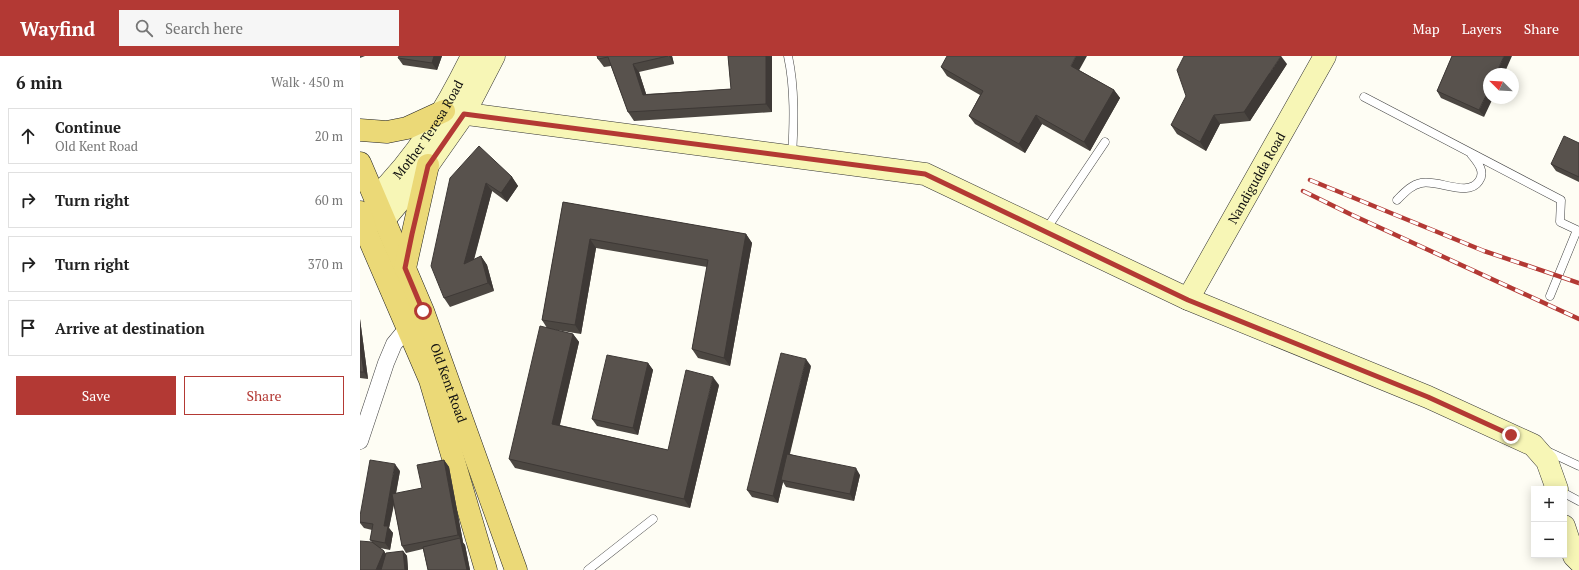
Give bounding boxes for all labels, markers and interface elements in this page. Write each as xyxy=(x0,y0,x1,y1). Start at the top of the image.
search box xyxy=(119,10,399,46)
text: Wayfind xyxy=(20,16,95,41)
icon: search xyxy=(133,17,155,39)
text: Search here xyxy=(165,18,243,38)
text: Map xyxy=(1413,19,1440,38)
text: Layers xyxy=(1462,19,1502,38)
text: Share xyxy=(1524,19,1559,38)
north arrow xyxy=(1483,68,1519,104)
text: 6 min xyxy=(16,71,63,94)
text: Walk · 450 m xyxy=(271,73,344,91)
street label: Mother Teresa Road xyxy=(388,77,467,183)
text: Continue xyxy=(55,117,121,137)
icon: ahead xyxy=(17,125,39,147)
text: 20 m xyxy=(315,127,343,145)
street label: Nandigudda Road xyxy=(1223,129,1289,227)
text: Old Kent Road xyxy=(55,137,138,155)
icon: right xyxy=(17,189,39,211)
text: Turn right xyxy=(55,190,130,210)
text: 60 m xyxy=(315,191,343,209)
icon: right xyxy=(17,253,39,275)
text: Turn right xyxy=(55,254,130,274)
text: 370 m xyxy=(308,255,343,273)
route start xyxy=(414,302,432,320)
icon: arrive xyxy=(17,317,39,339)
text: Arrive at destination xyxy=(55,318,205,338)
street label: Old Kent Road xyxy=(426,341,471,425)
button: Save xyxy=(16,376,176,415)
button: Share xyxy=(184,376,344,415)
route end xyxy=(1502,426,1520,444)
map controls xyxy=(1531,486,1567,558)
button: + xyxy=(1531,486,1567,522)
button: − xyxy=(1531,522,1567,558)

